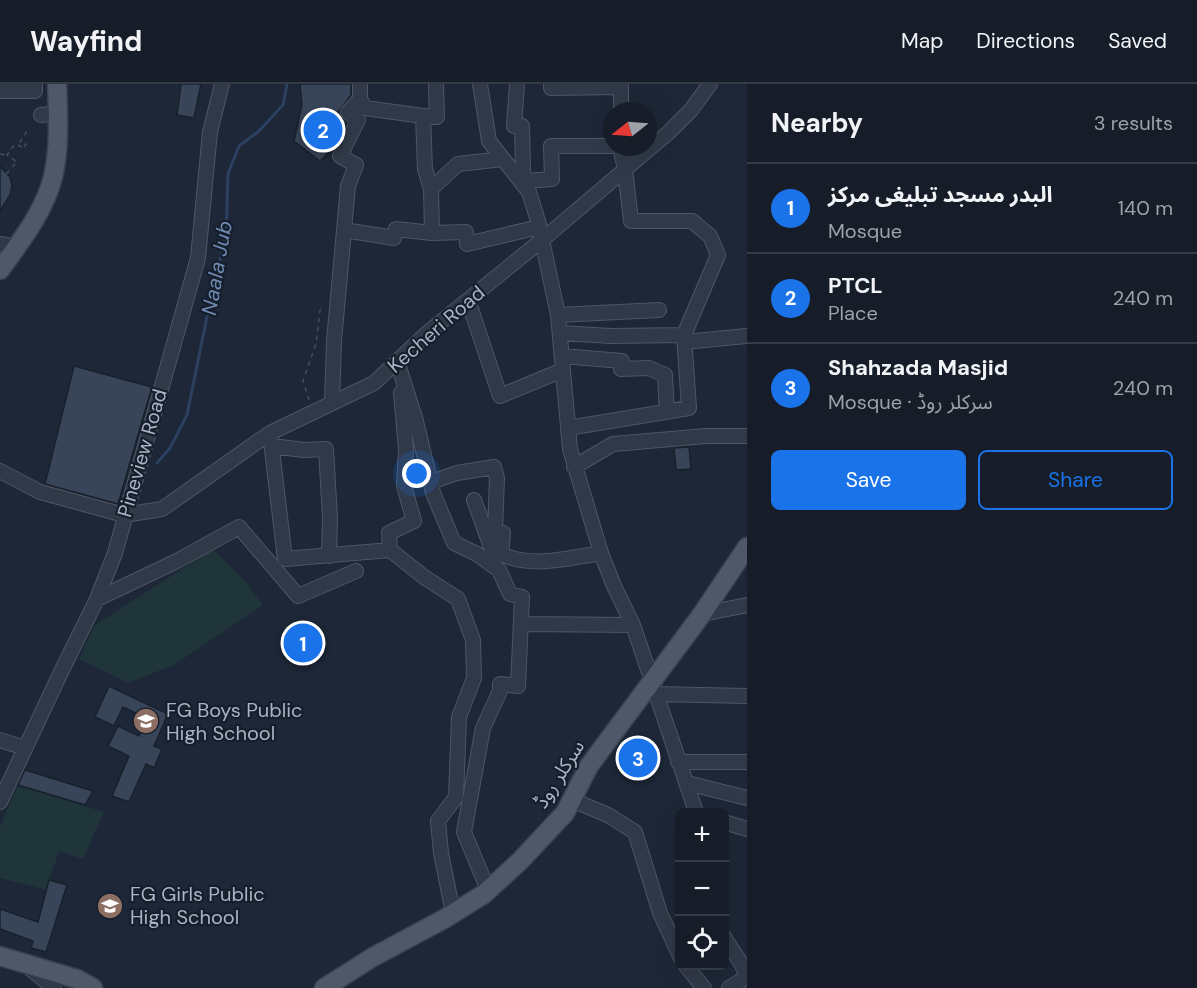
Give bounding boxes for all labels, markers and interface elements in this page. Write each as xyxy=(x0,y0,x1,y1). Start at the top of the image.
text: Wayfind xyxy=(30,23,142,60)
text: Map xyxy=(901,27,943,55)
text: Directions xyxy=(976,27,1075,55)
text: Saved xyxy=(1108,27,1167,55)
north arrow xyxy=(603,102,657,156)
text: Nearby xyxy=(771,106,863,140)
pin: 2 xyxy=(304,108,342,152)
text: 3 results xyxy=(1094,110,1173,136)
text: البدر مسجد تبلیغی مرکز xyxy=(828,180,1053,209)
text: 1 xyxy=(787,195,794,221)
text: 140 m xyxy=(1118,195,1173,221)
text: Mosque xyxy=(828,218,902,244)
water label: Naala Jub xyxy=(195,219,239,317)
text: PTCL xyxy=(828,271,883,300)
street label: Kecheri Road xyxy=(382,280,490,378)
text: 2 xyxy=(785,285,796,311)
text: 240 m xyxy=(1113,285,1173,311)
text: Place xyxy=(828,300,878,326)
text: Shahzada Masjid xyxy=(828,353,1008,382)
text: 3 xyxy=(784,375,797,401)
text: 240 m xyxy=(1113,375,1173,401)
street label: Pineview Road xyxy=(111,386,173,520)
text: Mosque · سرکلر روڈ xyxy=(828,389,993,415)
button: Save xyxy=(771,450,966,510)
button: Share xyxy=(978,450,1173,510)
your location xyxy=(402,459,431,488)
pin: 1 xyxy=(284,620,322,666)
place label: FG Boys Public High School xyxy=(166,697,302,746)
school or university icon: FG Boys Public High School xyxy=(131,706,161,736)
street label: سرکلر روڈ xyxy=(528,735,590,813)
pin: 3 xyxy=(618,736,658,780)
map controls xyxy=(675,808,729,970)
button: + xyxy=(675,808,729,862)
button: − xyxy=(675,862,729,916)
place label: FG Girls Public High School xyxy=(130,881,265,930)
school or university icon: FG Girls Public High School xyxy=(95,891,125,921)
button: locate xyxy=(675,916,729,970)

